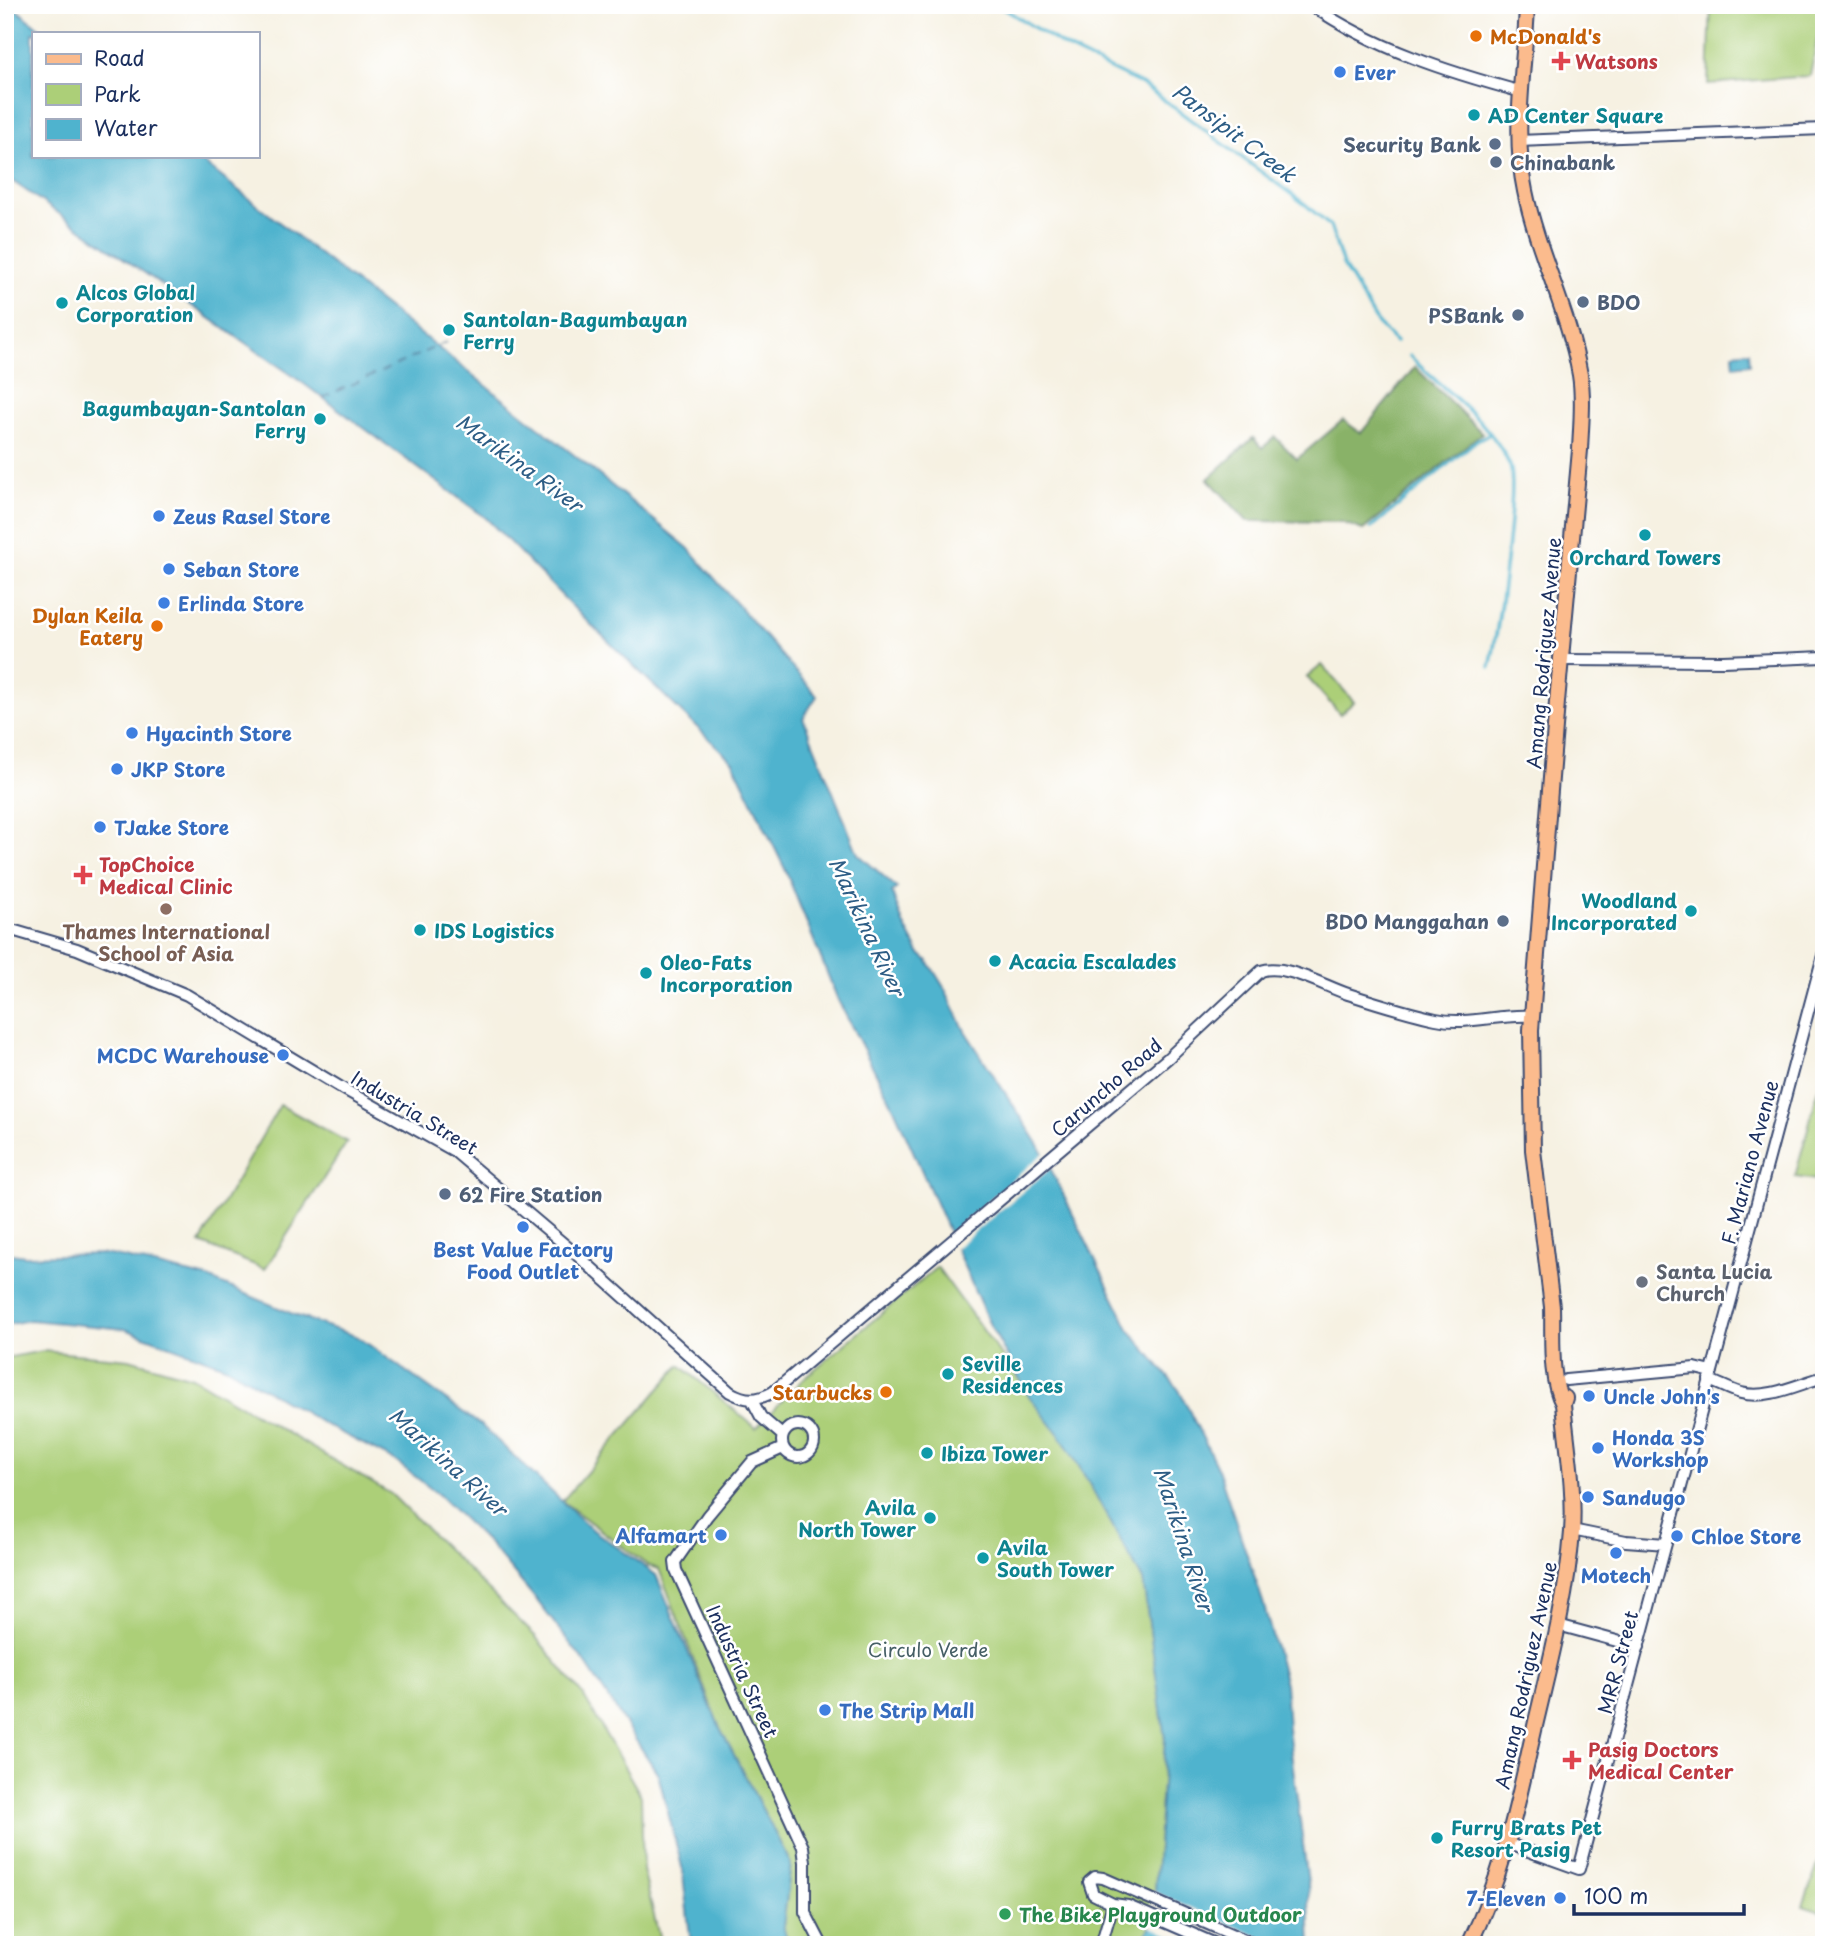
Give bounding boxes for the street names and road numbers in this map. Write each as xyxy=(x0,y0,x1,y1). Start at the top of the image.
street label: Amang Rodriguez Avenue xyxy=(1519,536,1567,770)
street label: Caruncho Road xyxy=(1044,1031,1168,1143)
street label: Industria Street xyxy=(346,1063,484,1161)
street label: F. Mariano Avenue xyxy=(1714,1077,1784,1247)
street label: Amang Rodriguez Avenue xyxy=(1487,1558,1563,1792)
street label: Industria Street xyxy=(700,1600,786,1742)
street label: MRR Street xyxy=(1590,1607,1644,1717)

